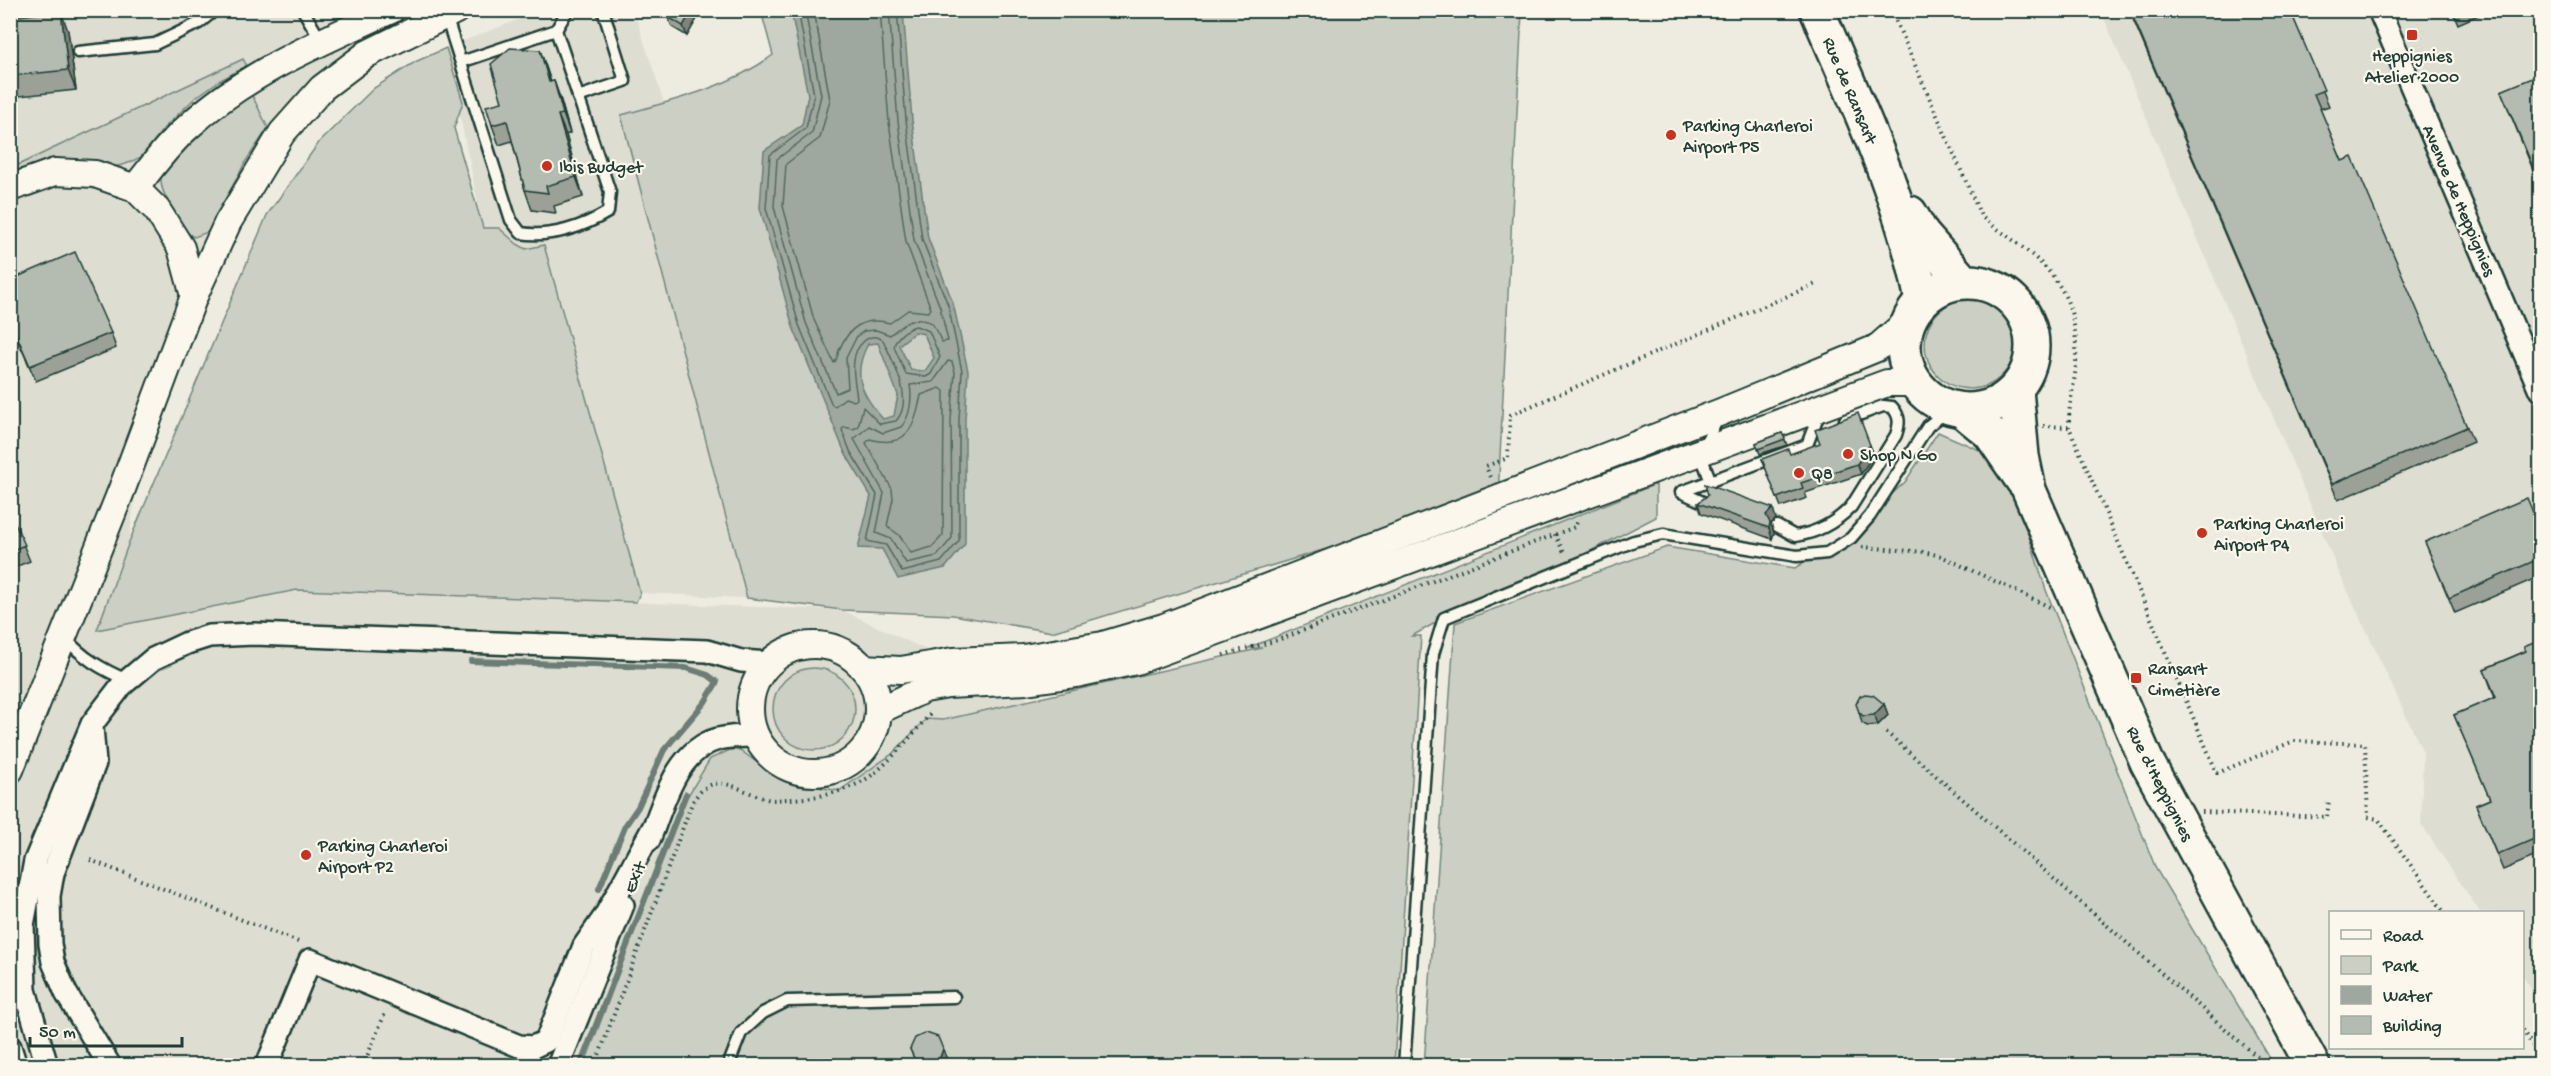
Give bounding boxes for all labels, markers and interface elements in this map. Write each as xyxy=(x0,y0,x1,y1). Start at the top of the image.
marker: Heppignies Atelier 2000 xyxy=(2405,28,2419,42)
street label: Rue de Ransart xyxy=(1817,34,1881,149)
place label: Heppignies Atelier 2000 xyxy=(2365,47,2459,89)
place label: Parking Charleroi Airport P5 xyxy=(1682,117,1813,159)
street label: Avenue de Heppignies xyxy=(2416,122,2500,281)
marker: Parking Charleroi Airport P5 xyxy=(1664,128,1678,142)
place label: Ibis Budget xyxy=(559,158,644,179)
marker: Ibis Budget xyxy=(540,159,554,173)
place label: Shop N Go xyxy=(1860,446,1937,467)
marker: Shop N Go xyxy=(1841,447,1855,461)
place label: Q8 xyxy=(1811,465,1833,486)
marker: Q8 xyxy=(1792,466,1806,480)
place label: Parking Charleroi Airport P4 xyxy=(2213,515,2344,557)
marker: Parking Charleroi Airport P4 xyxy=(2195,526,2209,540)
place label: Ransart Cimetière xyxy=(2148,660,2221,702)
marker: Ransart Cimetière xyxy=(2129,671,2143,685)
street label: Rue d'Heppignies xyxy=(2121,723,2197,846)
place label: Parking Charleroi Airport P2 xyxy=(317,837,448,879)
marker: Parking Charleroi Airport P2 xyxy=(299,848,313,862)
street label: Exit xyxy=(621,858,653,897)
legend xyxy=(2329,911,2524,1049)
text: Road xyxy=(2383,927,2424,948)
text: Park xyxy=(2382,957,2419,978)
text: Water xyxy=(2383,987,2433,1008)
scale bar xyxy=(30,1010,182,1048)
text: Building xyxy=(2382,1017,2442,1038)
text: 50 m xyxy=(39,1023,76,1044)

